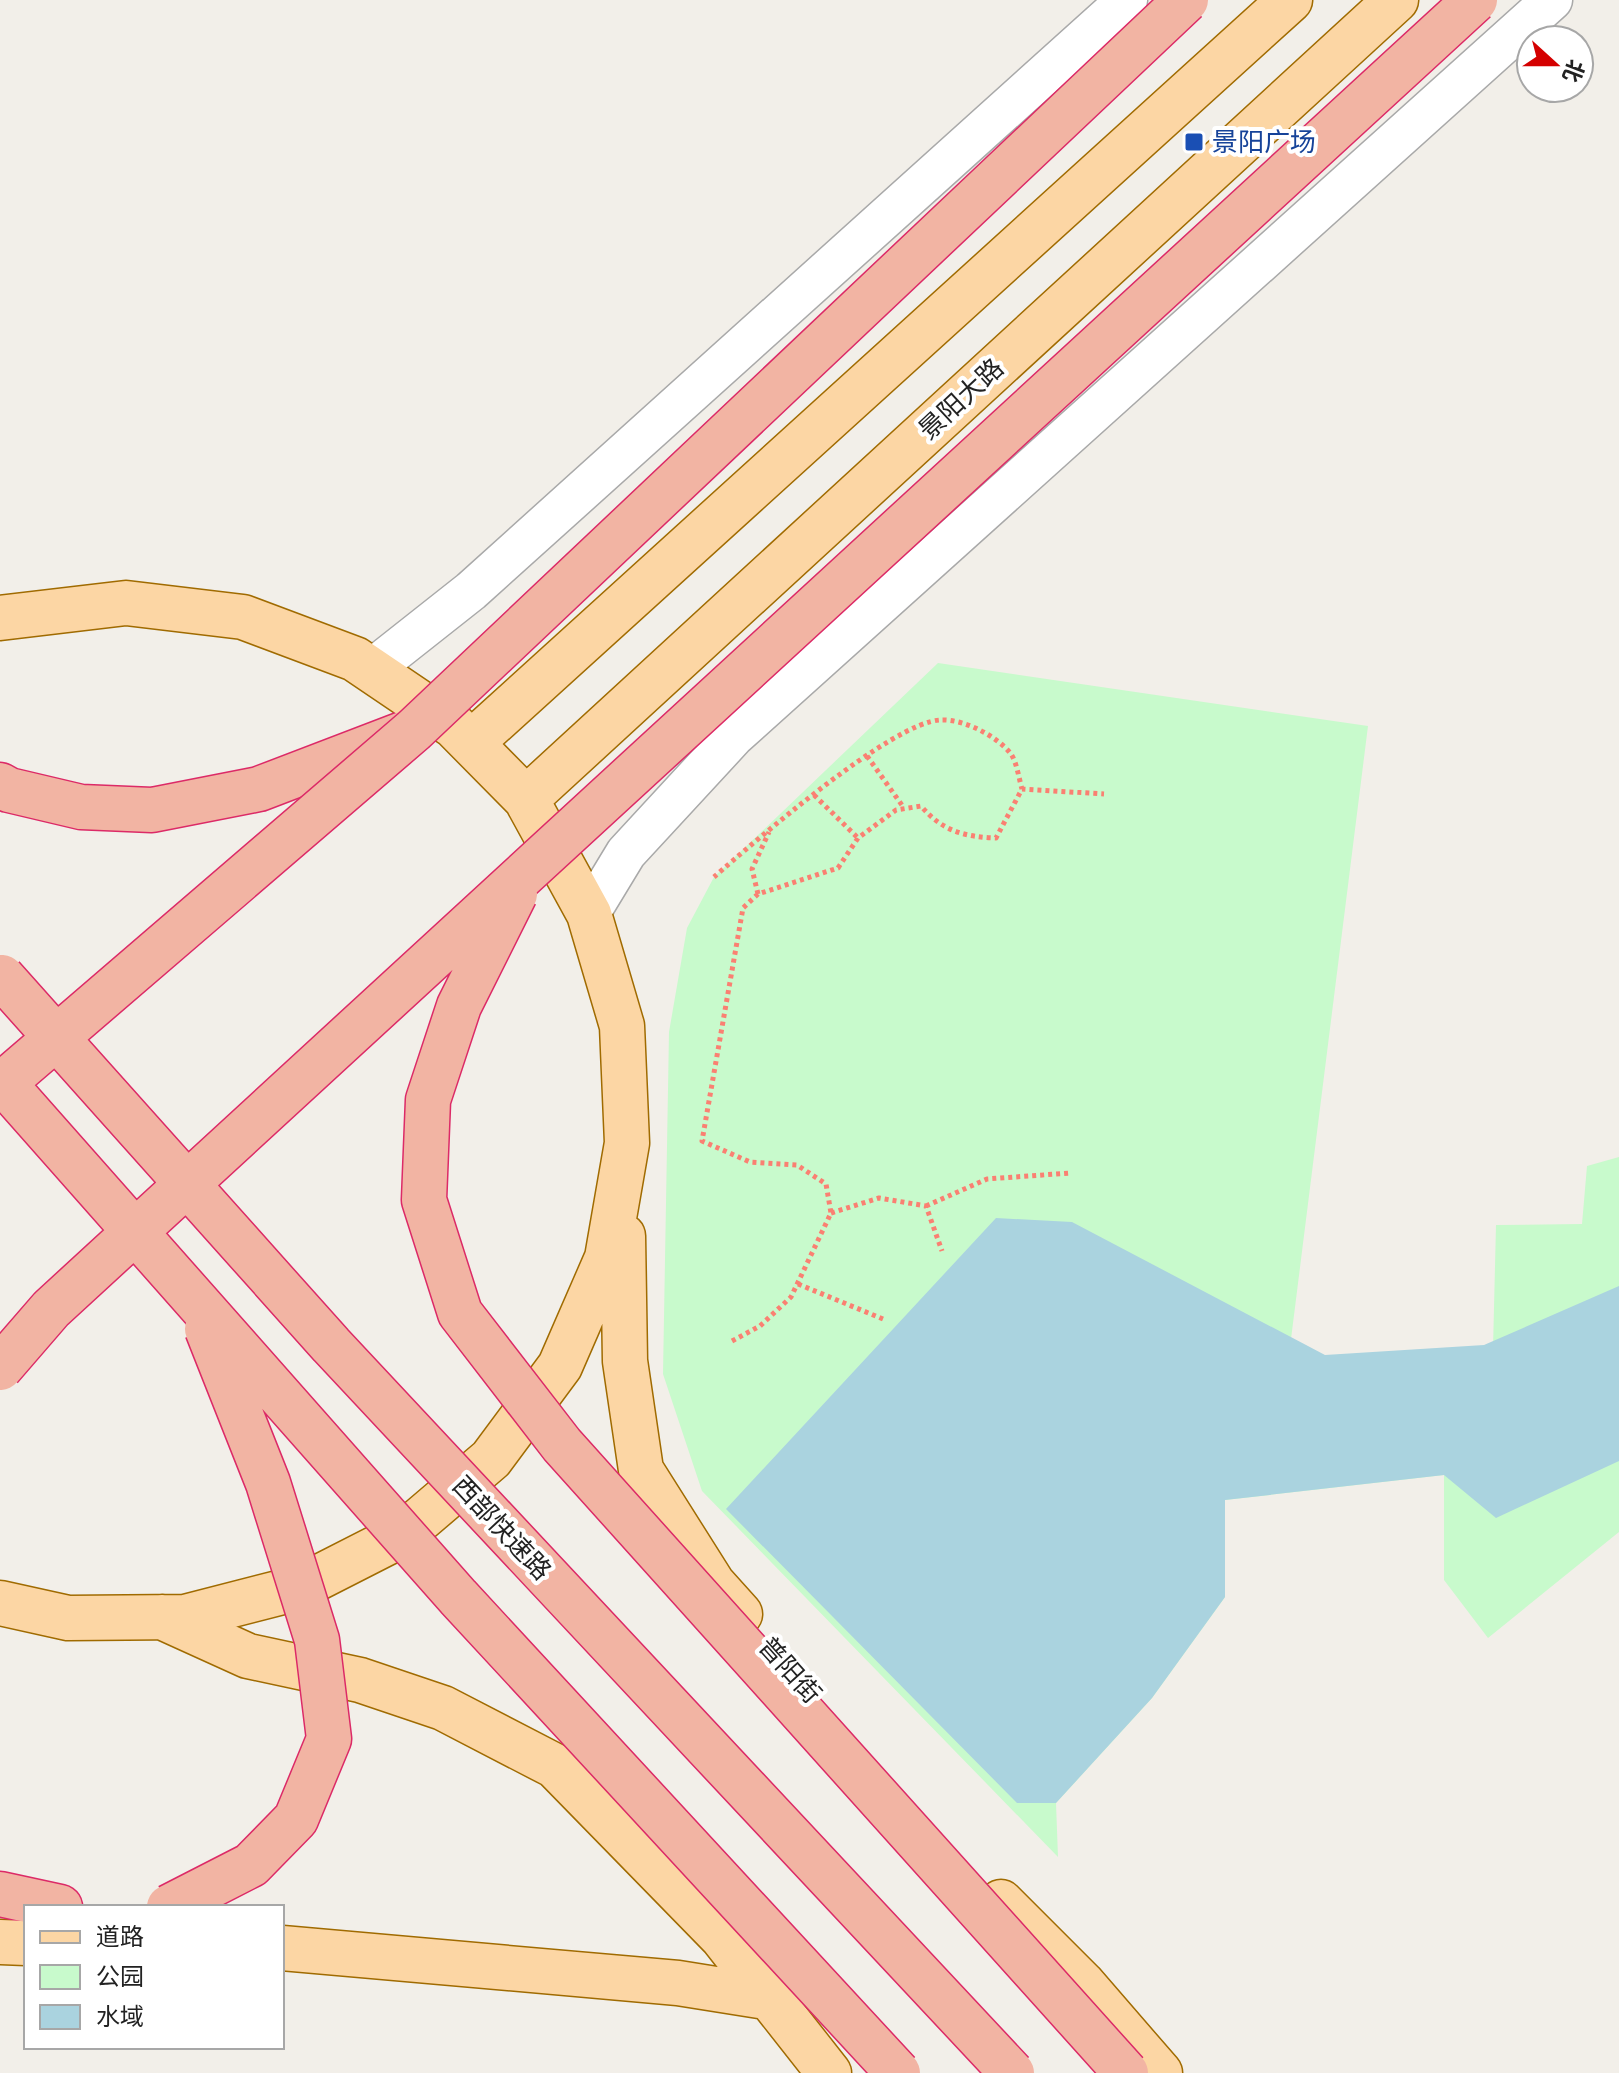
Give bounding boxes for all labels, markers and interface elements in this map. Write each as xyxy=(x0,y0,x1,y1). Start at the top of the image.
north arrow xyxy=(1515,24,1595,104)
text: 北 xyxy=(1559,57,1591,86)
place label: 景阳广场 xyxy=(1212,125,1316,156)
marker: 景阳广场 xyxy=(1183,131,1205,153)
street label: 景阳大路 xyxy=(911,351,1009,445)
street label: 西部快速路 xyxy=(447,1469,559,1585)
street label: 普阳街 xyxy=(753,1630,829,1708)
legend xyxy=(24,1905,284,2049)
text: 道路 xyxy=(96,1921,144,1950)
text: 公园 xyxy=(96,1961,144,1990)
text: 水域 xyxy=(96,2001,144,2030)

